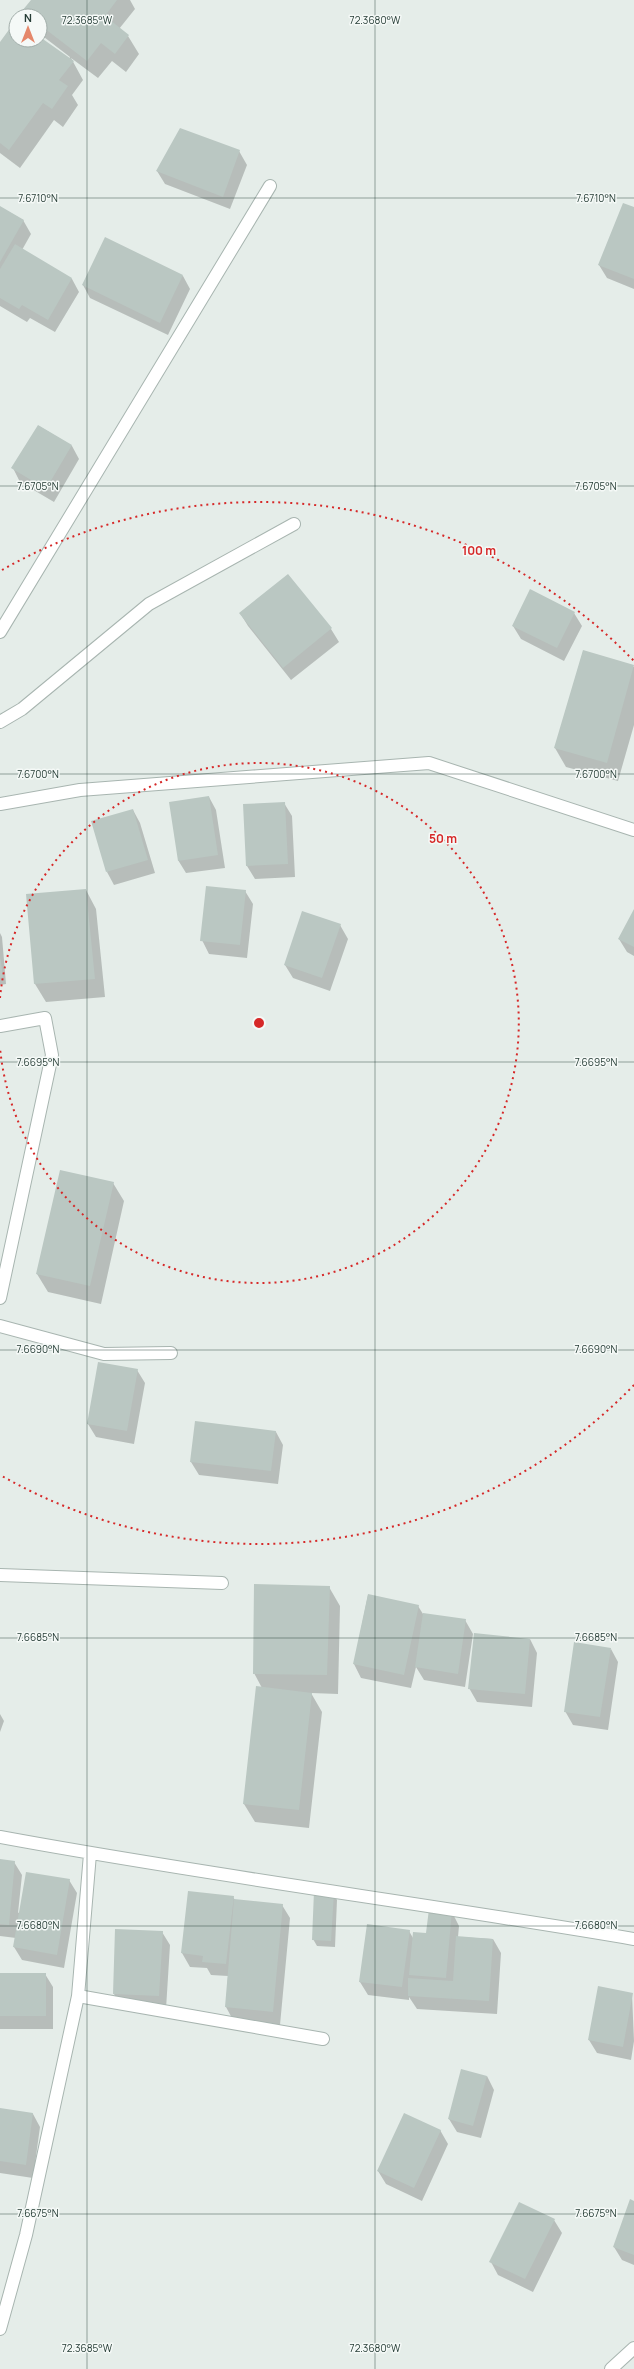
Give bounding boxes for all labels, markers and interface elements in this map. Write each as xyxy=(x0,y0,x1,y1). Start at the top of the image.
north arrow xyxy=(8,8,48,48)
text: N xyxy=(24,10,32,25)
text: 72.3685°W xyxy=(62,13,113,27)
text: 72.3680°W xyxy=(350,13,401,27)
text: 7.6710°N xyxy=(18,191,58,205)
text: 7.6710°N xyxy=(576,191,616,205)
text: 7.6705°N xyxy=(17,479,59,493)
text: 7.6705°N xyxy=(575,479,617,493)
text: 100 m xyxy=(462,542,496,559)
text: 7.6700°N xyxy=(17,767,59,781)
text: 7.6700°N xyxy=(575,767,617,781)
text: 50 m xyxy=(429,830,457,847)
centre of rings xyxy=(252,1016,266,1030)
text: 7.6695°N xyxy=(17,1055,59,1069)
text: 7.6695°N xyxy=(575,1055,617,1069)
text: 7.6690°N xyxy=(17,1342,60,1356)
text: 7.6690°N xyxy=(575,1342,618,1356)
text: 7.6685°N xyxy=(17,1630,59,1644)
text: 7.6685°N xyxy=(575,1630,617,1644)
text: 7.6680°N xyxy=(17,1918,59,1932)
text: 7.6680°N xyxy=(575,1918,617,1932)
text: 7.6675°N xyxy=(17,2206,59,2220)
text: 7.6675°N xyxy=(575,2206,617,2220)
text: 72.3685°W xyxy=(62,2341,113,2355)
text: 72.3680°W xyxy=(350,2341,401,2355)

